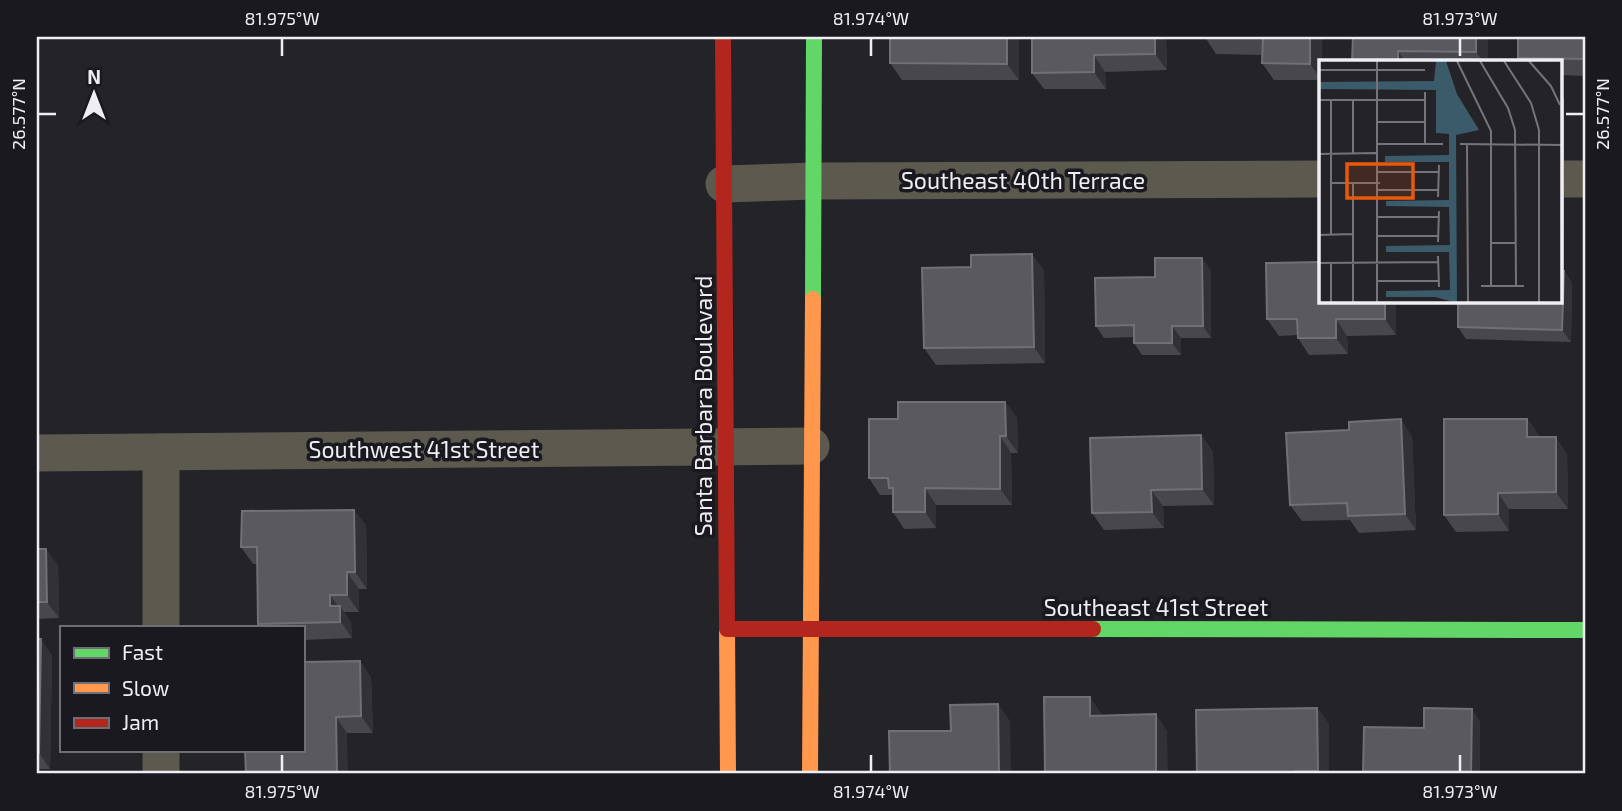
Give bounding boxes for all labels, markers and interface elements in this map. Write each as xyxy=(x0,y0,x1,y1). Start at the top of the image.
text: 81.975°W xyxy=(245,7,319,29)
text: 81.974°W xyxy=(833,7,909,29)
text: 81.973°W xyxy=(1422,7,1498,29)
north arrow xyxy=(60,60,130,130)
inset map xyxy=(1319,60,1562,303)
text: N xyxy=(87,65,101,88)
text: 26.577°N xyxy=(7,78,29,150)
text: 26.577°N xyxy=(1591,78,1613,150)
street label: Southeast 40th Terrace xyxy=(901,166,1145,194)
street label: Santa Barbara Boulevard xyxy=(689,276,717,536)
street label: Southwest 41st Street xyxy=(309,435,540,463)
street label: Southeast 41st Street xyxy=(1044,593,1269,621)
legend xyxy=(60,626,304,752)
text: Fast xyxy=(122,639,163,664)
text: Slow xyxy=(122,675,169,700)
text: Jam xyxy=(122,709,159,734)
text: 81.975°W xyxy=(245,780,319,802)
text: 81.974°W xyxy=(833,780,909,802)
text: 81.973°W xyxy=(1422,780,1498,802)

